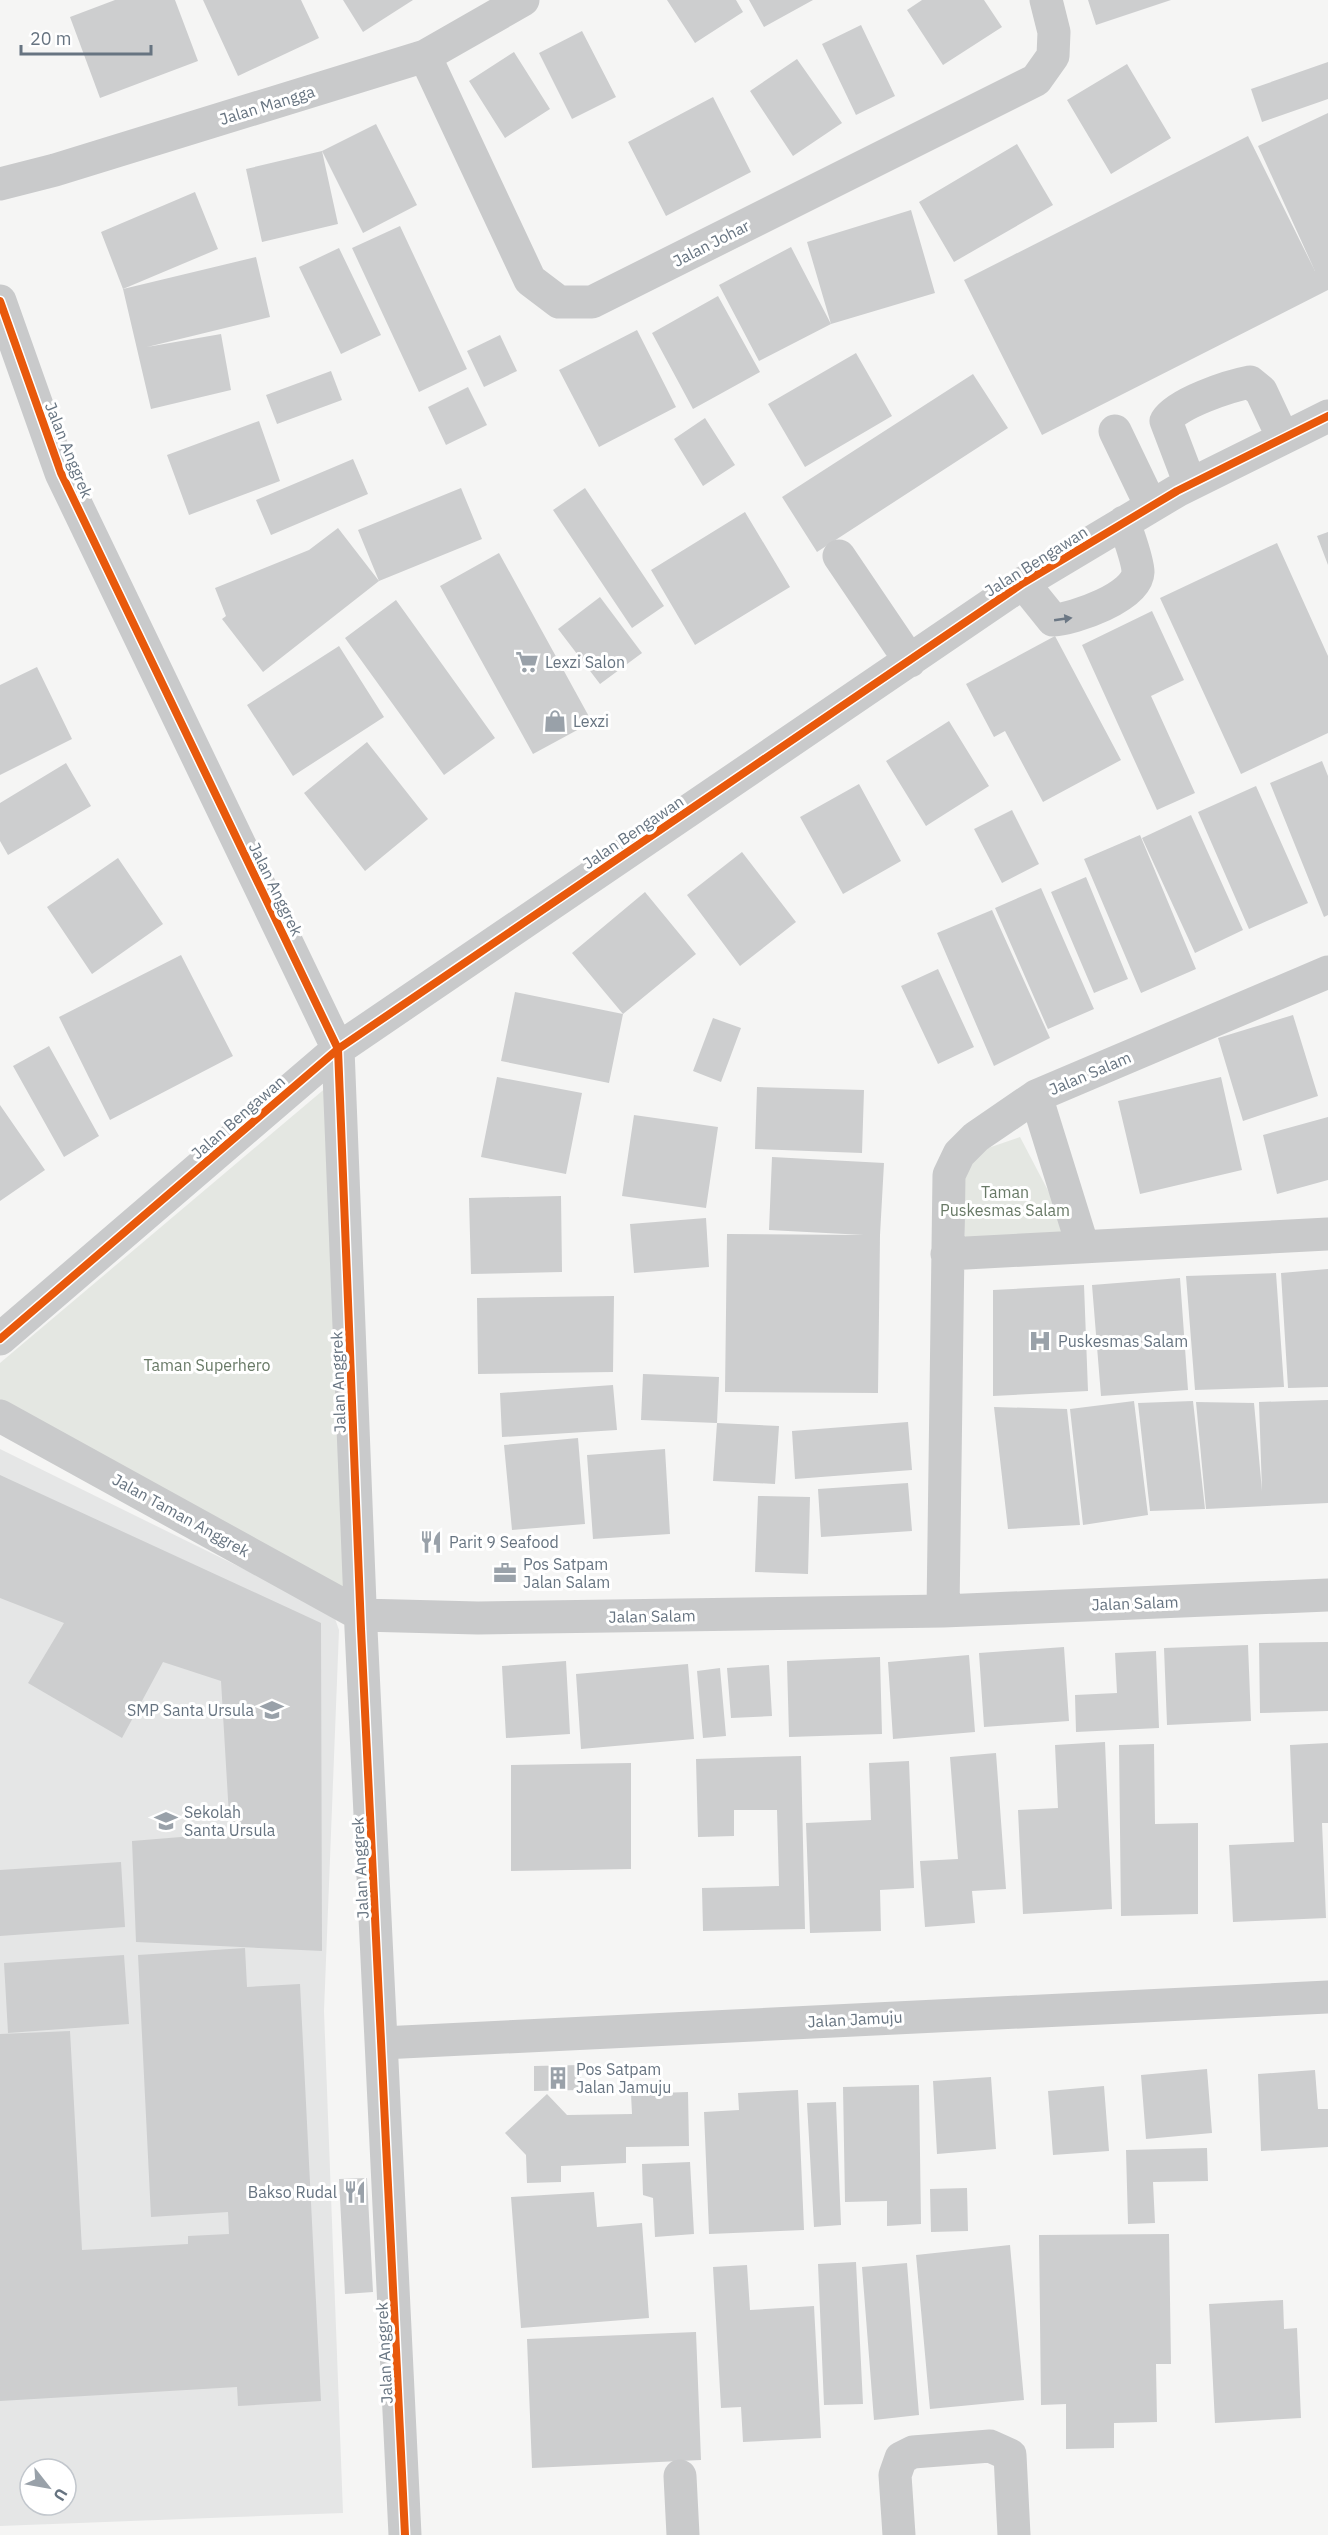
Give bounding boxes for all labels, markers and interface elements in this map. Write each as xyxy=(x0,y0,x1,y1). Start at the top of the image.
scale bar xyxy=(21,18,152,56)
text: 20 m xyxy=(30,27,72,50)
street label: Jalan Mangga xyxy=(217,81,317,129)
street label: Jalan Johar xyxy=(669,215,753,271)
street label: Jalan Anggrek xyxy=(41,399,98,501)
street label: Jalan Bengawan xyxy=(981,521,1091,601)
one-way arrow xyxy=(1054,614,1073,623)
supermarket icon: Lexzi Salon xyxy=(514,649,540,675)
place label: Lexzi Salon xyxy=(545,652,625,672)
shop icon: Lexzi xyxy=(542,708,568,734)
place label: Lexzi xyxy=(573,711,609,731)
street label: Jalan Bengawan xyxy=(579,791,687,873)
street label: Jalan Anggrek xyxy=(245,839,308,940)
street label: Jalan Salam xyxy=(1046,1047,1134,1099)
street label: Jalan Bengawan xyxy=(187,1071,289,1163)
park label: Taman Puskesmas Salam xyxy=(940,1182,1070,1220)
hospital icon: Puskesmas Salam xyxy=(1027,1328,1053,1354)
street label: Jalan Anggrek xyxy=(326,1330,350,1433)
place label: Puskesmas Salam xyxy=(1058,1331,1188,1351)
park label: Taman Superhero xyxy=(144,1355,270,1375)
street label: Jalan Taman Anggrek xyxy=(109,1469,254,1561)
restaurant icon: Parit 9 Seafood xyxy=(418,1529,444,1555)
place label: Parit 9 Seafood xyxy=(449,1532,559,1552)
place label: Pos Satpam Jalan Salam xyxy=(523,1554,610,1592)
office icon: Pos Satpam Jalan Salam xyxy=(492,1560,518,1586)
street label: Jalan Salam xyxy=(1091,1591,1179,1615)
street label: Jalan Salam xyxy=(608,1605,696,1627)
school or university icon: SMP Santa Ursula xyxy=(259,1697,285,1723)
place label: SMP Santa Ursula xyxy=(127,1700,254,1720)
place label: Sekolah Santa Ursula xyxy=(184,1802,276,1840)
school or university icon: Sekolah Santa Ursula xyxy=(153,1808,179,1834)
street label: Jalan Anggrek xyxy=(347,1816,373,1919)
street label: Jalan Jamuju xyxy=(807,2007,903,2031)
place label: Pos Satpam Jalan Jamuju xyxy=(576,2059,671,2097)
building icon: Pos Satpam Jalan Jamuju xyxy=(545,2065,571,2091)
restaurant icon: Bakso Rudal xyxy=(342,2179,368,2205)
place label: Bakso Rudal xyxy=(248,2182,337,2202)
street label: Jalan Anggrek xyxy=(371,2301,397,2404)
north arrow xyxy=(18,2457,78,2517)
text: U xyxy=(49,2485,72,2505)

